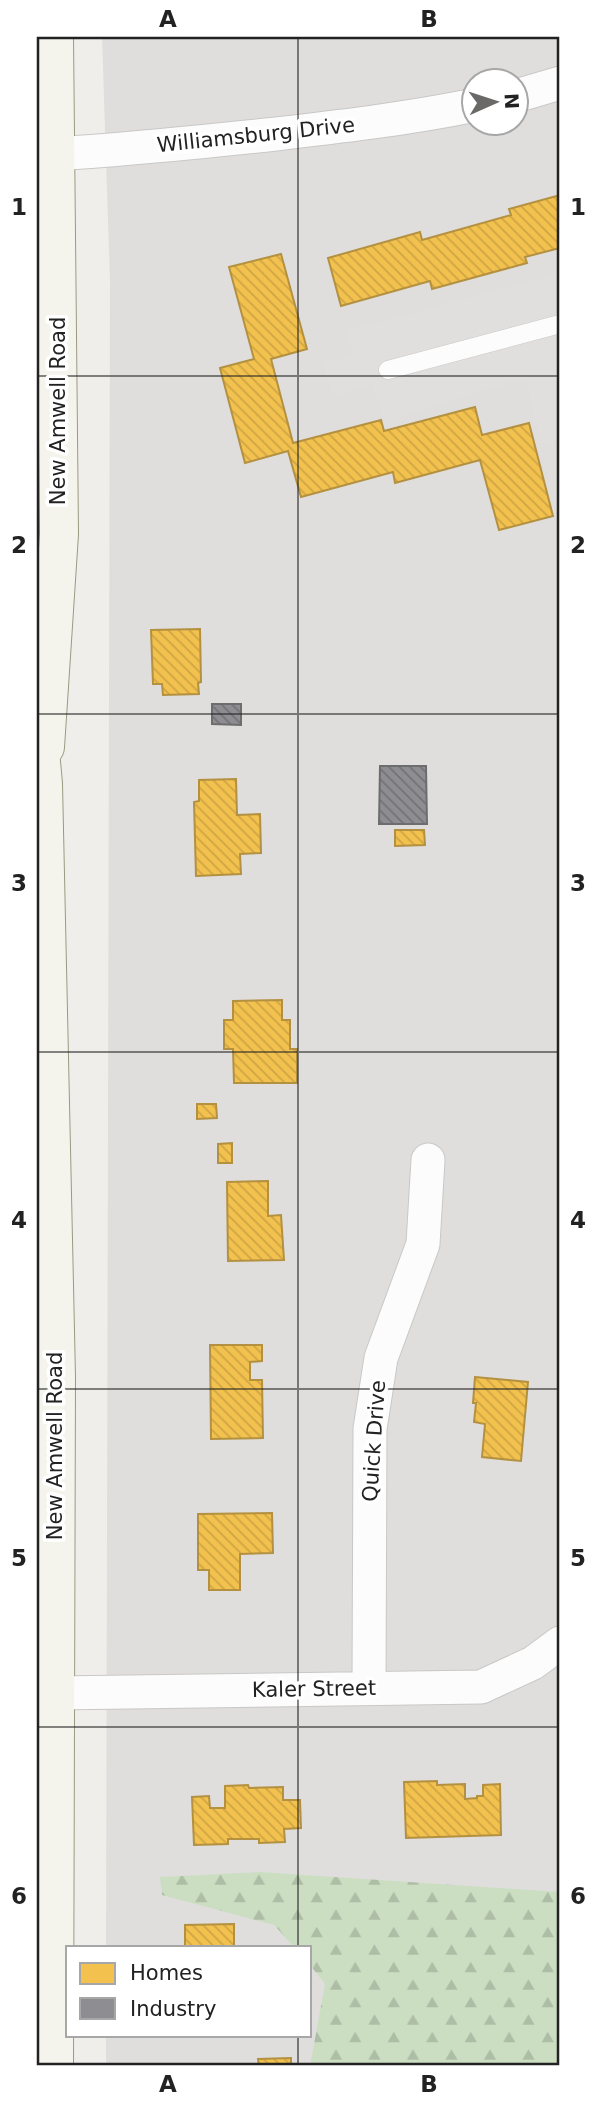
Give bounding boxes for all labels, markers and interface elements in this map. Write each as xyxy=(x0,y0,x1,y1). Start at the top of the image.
text: A xyxy=(159,6,177,32)
text: B xyxy=(420,6,438,32)
north arrow xyxy=(461,66,530,136)
text: N xyxy=(501,93,523,110)
street label: Williamsburg Drive xyxy=(156,113,356,157)
text: 1 xyxy=(11,194,27,220)
text: 1 xyxy=(570,194,586,220)
street label: New Amwell Road xyxy=(46,317,70,505)
text: 2 xyxy=(11,532,27,558)
text: 2 xyxy=(570,532,586,558)
text: 3 xyxy=(11,870,27,896)
text: 3 xyxy=(570,870,586,896)
text: 4 xyxy=(11,1207,27,1233)
text: 4 xyxy=(570,1207,586,1233)
street label: New Amwell Road xyxy=(43,1352,67,1540)
street label: Quick Drive xyxy=(358,1379,390,1503)
text: 5 xyxy=(11,1545,27,1571)
text: 5 xyxy=(570,1545,586,1571)
street label: Kaler Street xyxy=(252,1676,376,1702)
text: 6 xyxy=(11,1883,27,1909)
text: 6 xyxy=(570,1883,586,1909)
legend xyxy=(66,1946,312,2036)
text: Homes xyxy=(130,1961,203,1985)
text: Industry xyxy=(130,1997,216,2021)
text: A xyxy=(159,2071,177,2097)
text: B xyxy=(420,2071,438,2097)

